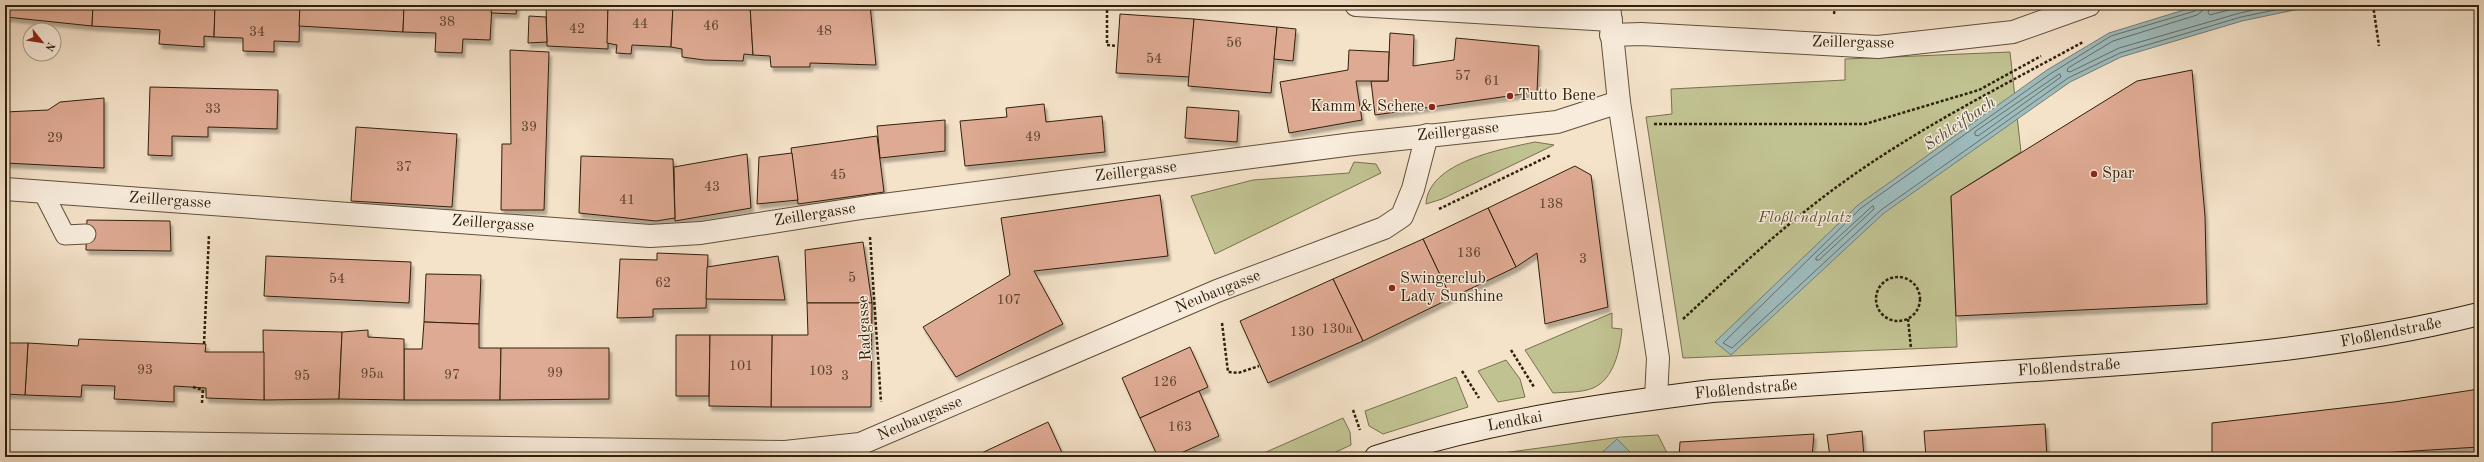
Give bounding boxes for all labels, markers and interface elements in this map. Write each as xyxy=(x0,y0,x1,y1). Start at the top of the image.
house number: 38 xyxy=(439,15,455,29)
house number: 44 xyxy=(632,17,648,31)
house number: 46 xyxy=(703,19,719,33)
north arrow xyxy=(22,22,62,62)
house number: 42 xyxy=(569,22,585,36)
house number: 48 xyxy=(816,24,832,38)
house number: 34 xyxy=(249,25,265,39)
street label: Zeillergasse xyxy=(1812,34,1894,52)
house number: 56 xyxy=(1226,36,1242,50)
text: N xyxy=(42,40,56,53)
house number: 54 xyxy=(1146,52,1162,66)
house number: 57 xyxy=(1455,69,1471,83)
house number: 61 xyxy=(1484,74,1500,88)
place label: Tutto Bene xyxy=(1518,88,1596,104)
marker: Tutto Bene xyxy=(1505,91,1515,101)
water label: Schleifbach xyxy=(1921,94,1999,154)
place label: Kamm & Schere xyxy=(1310,99,1424,115)
house number: 33 xyxy=(205,102,221,116)
marker: Kamm & Schere xyxy=(1427,102,1437,112)
house number: 39 xyxy=(521,120,537,134)
street label: Zeillergasse xyxy=(1416,120,1500,144)
house number: 49 xyxy=(1025,130,1041,144)
house number: 29 xyxy=(47,131,63,145)
street label: Zeillergasse xyxy=(1094,159,1178,185)
house number: 37 xyxy=(396,160,412,174)
place label: Spar xyxy=(2102,166,2135,182)
house number: 45 xyxy=(830,168,846,182)
marker: Spar xyxy=(2089,169,2099,179)
house number: 43 xyxy=(704,180,720,194)
street label: Zeillergasse xyxy=(128,190,212,212)
house number: 41 xyxy=(619,193,635,207)
house number: 138 xyxy=(1539,197,1563,211)
street label: Zeillergasse xyxy=(773,201,857,229)
park label: Floßlendplatz xyxy=(1757,210,1852,226)
street label: Zeillergasse xyxy=(451,213,535,235)
house number: 136 xyxy=(1457,246,1481,260)
house number: 3 xyxy=(1579,252,1587,266)
street label: Neubaugasse xyxy=(1173,268,1263,316)
house number: 5 xyxy=(848,271,856,285)
place label: Swingerclub Lady Sunshine xyxy=(1400,271,1503,305)
house number: 54 xyxy=(329,272,345,286)
house number: 62 xyxy=(655,276,671,290)
marker: Swingerclub Lady Sunshine xyxy=(1387,283,1397,293)
house number: 107 xyxy=(997,293,1021,307)
street label: Radgasse xyxy=(855,295,875,361)
street label: Floßlendstraße xyxy=(2339,315,2443,351)
house number: 130a xyxy=(1321,322,1353,336)
house number: 130 xyxy=(1290,325,1314,339)
street label: Floßlendstraße xyxy=(2017,356,2121,380)
house number: 101 xyxy=(729,359,753,373)
house number: 93 xyxy=(137,363,153,377)
house number: 103 xyxy=(809,364,833,378)
house number: 99 xyxy=(547,366,563,380)
house number: 95a xyxy=(360,367,384,381)
house number: 97 xyxy=(444,368,460,382)
house number: 95 xyxy=(294,369,310,383)
house number: 3 xyxy=(841,369,849,383)
house number: 126 xyxy=(1153,375,1177,389)
street label: Floßlendstraße xyxy=(1694,378,1798,402)
street label: Neubaugasse xyxy=(875,394,965,444)
street label: Lendkai xyxy=(1486,409,1544,435)
house number: 163 xyxy=(1168,420,1192,434)

